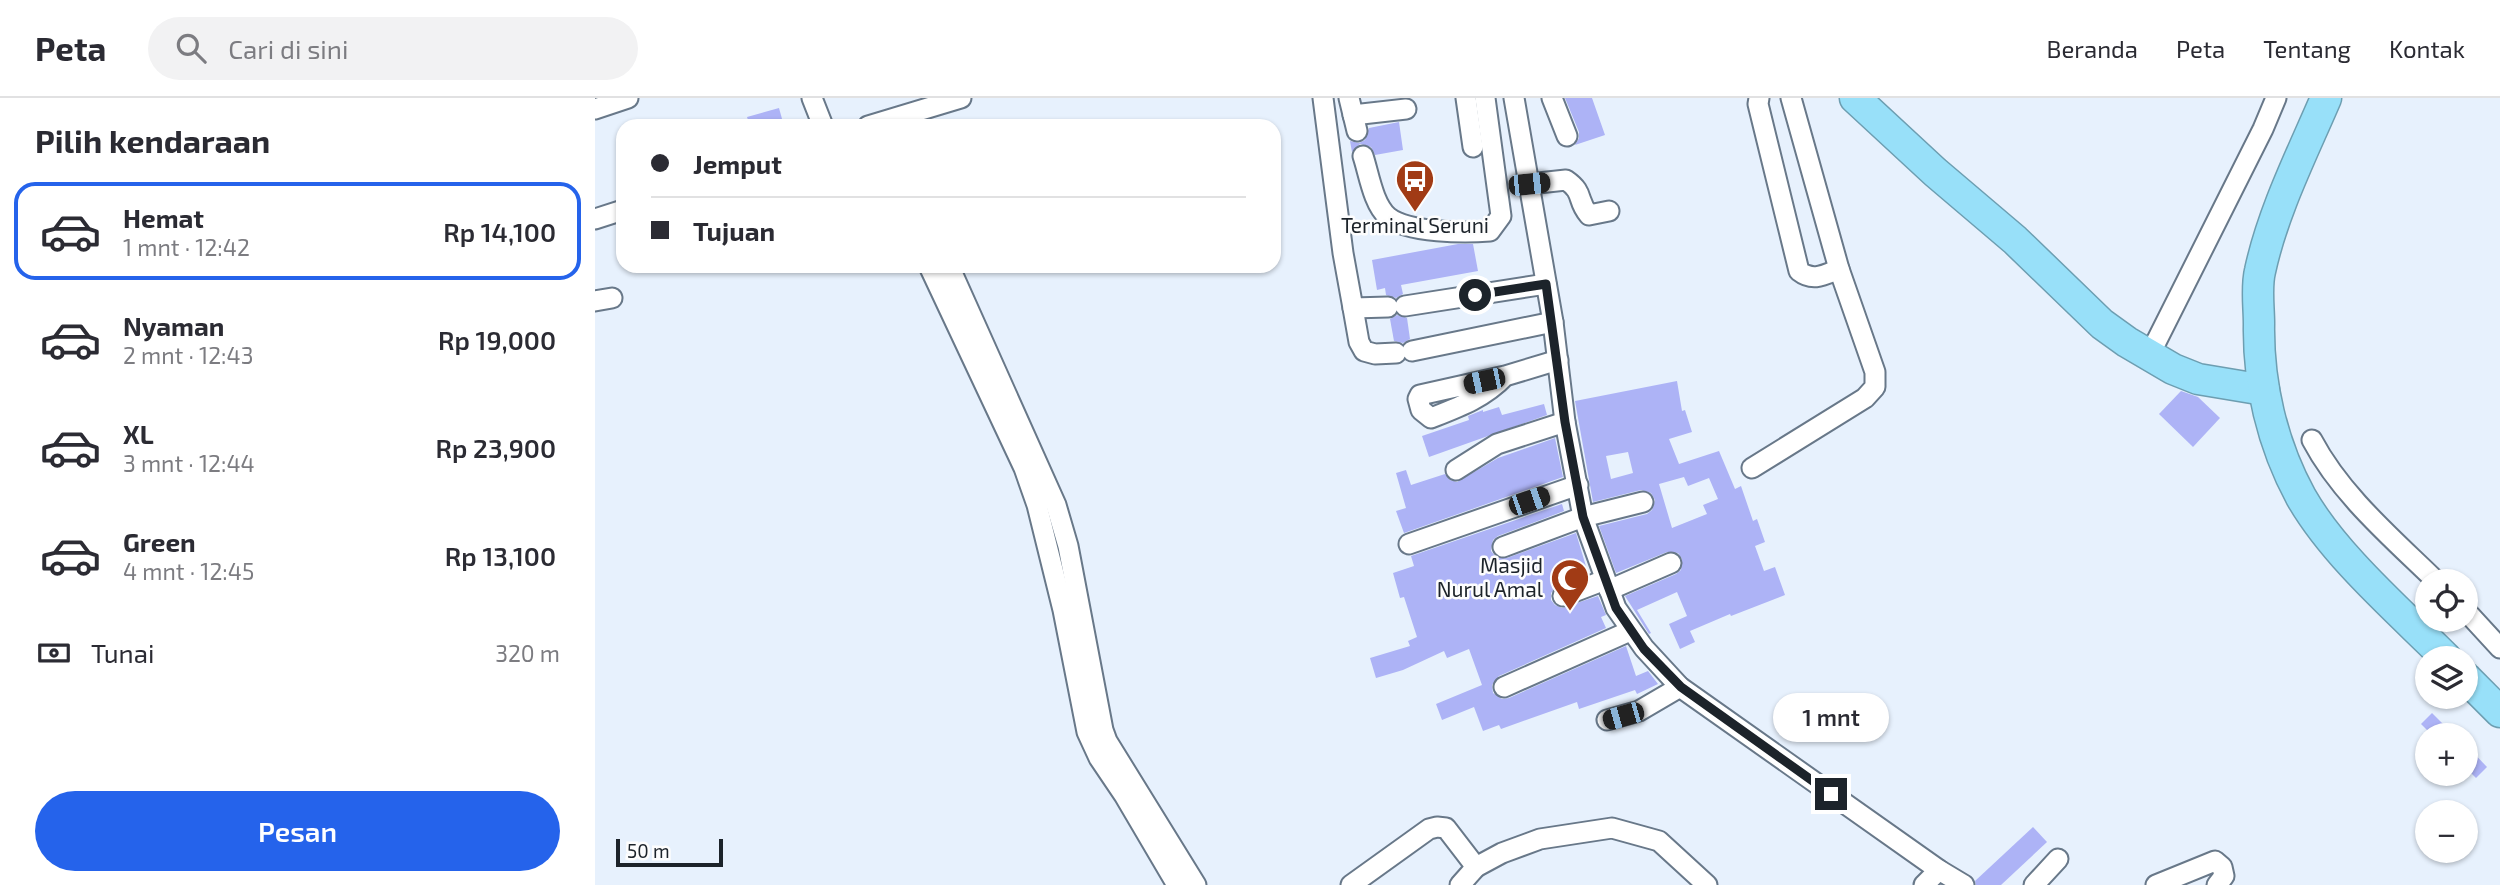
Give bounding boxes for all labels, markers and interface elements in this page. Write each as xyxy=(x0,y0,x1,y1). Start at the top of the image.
search box xyxy=(148,17,638,80)
text: Peta xyxy=(35,28,106,68)
icon: search xyxy=(172,29,210,67)
text: Cari di sini xyxy=(228,33,348,64)
text: Beranda xyxy=(2047,34,2138,63)
text: Peta xyxy=(2176,34,2225,63)
text: Tentang xyxy=(2263,34,2351,63)
text: Kontak xyxy=(2389,34,2465,63)
text: Pilih kendaraan xyxy=(35,121,270,159)
text: Jemput xyxy=(693,148,782,179)
bus stop icon: Terminal Seruni xyxy=(1394,158,1436,213)
car xyxy=(1508,171,1551,197)
icon: car xyxy=(39,200,102,263)
text: Hemat xyxy=(123,202,204,233)
place label: Terminal Seruni xyxy=(1341,212,1489,237)
text: Tujuan xyxy=(693,215,775,246)
text: Rp 14,100 xyxy=(443,216,556,247)
text: 1 mnt · 12:42 xyxy=(123,233,250,261)
route start xyxy=(1459,279,1491,311)
icon: car xyxy=(39,308,102,371)
text: Nyaman xyxy=(123,310,224,341)
text: Rp 19,000 xyxy=(438,324,556,355)
text: 2 mnt · 12:43 xyxy=(123,341,253,369)
car xyxy=(1462,366,1507,396)
icon: car xyxy=(39,416,102,479)
text: XL xyxy=(123,418,154,449)
text: Rp 23,900 xyxy=(435,432,556,463)
text: 3 mnt · 12:44 xyxy=(123,449,255,477)
car xyxy=(1506,484,1553,518)
icon: car xyxy=(39,524,102,587)
text: Green xyxy=(123,526,196,557)
text: Rp 13,100 xyxy=(445,540,556,571)
place label: Masjid Nurul Amal xyxy=(1437,552,1544,601)
text: 4 mnt · 12:45 xyxy=(123,557,254,585)
mosque icon: Masjid Nurul Amal xyxy=(1549,557,1591,612)
map controls xyxy=(2415,569,2478,863)
button: locate xyxy=(2415,569,2478,632)
icon: cash xyxy=(35,634,73,672)
text: Tunai xyxy=(91,637,154,668)
text: 320 m xyxy=(495,639,560,667)
button: layers xyxy=(2415,646,2478,709)
callout: 1 mnt xyxy=(1773,692,1889,742)
car xyxy=(1600,700,1647,732)
text: 1 mnt xyxy=(1802,703,1860,731)
button: + xyxy=(2415,723,2478,786)
route end xyxy=(1815,778,1847,810)
button: Pesan xyxy=(35,791,560,871)
button: − xyxy=(2415,800,2478,863)
scale bar xyxy=(616,836,723,868)
text: 50 m xyxy=(627,839,670,862)

